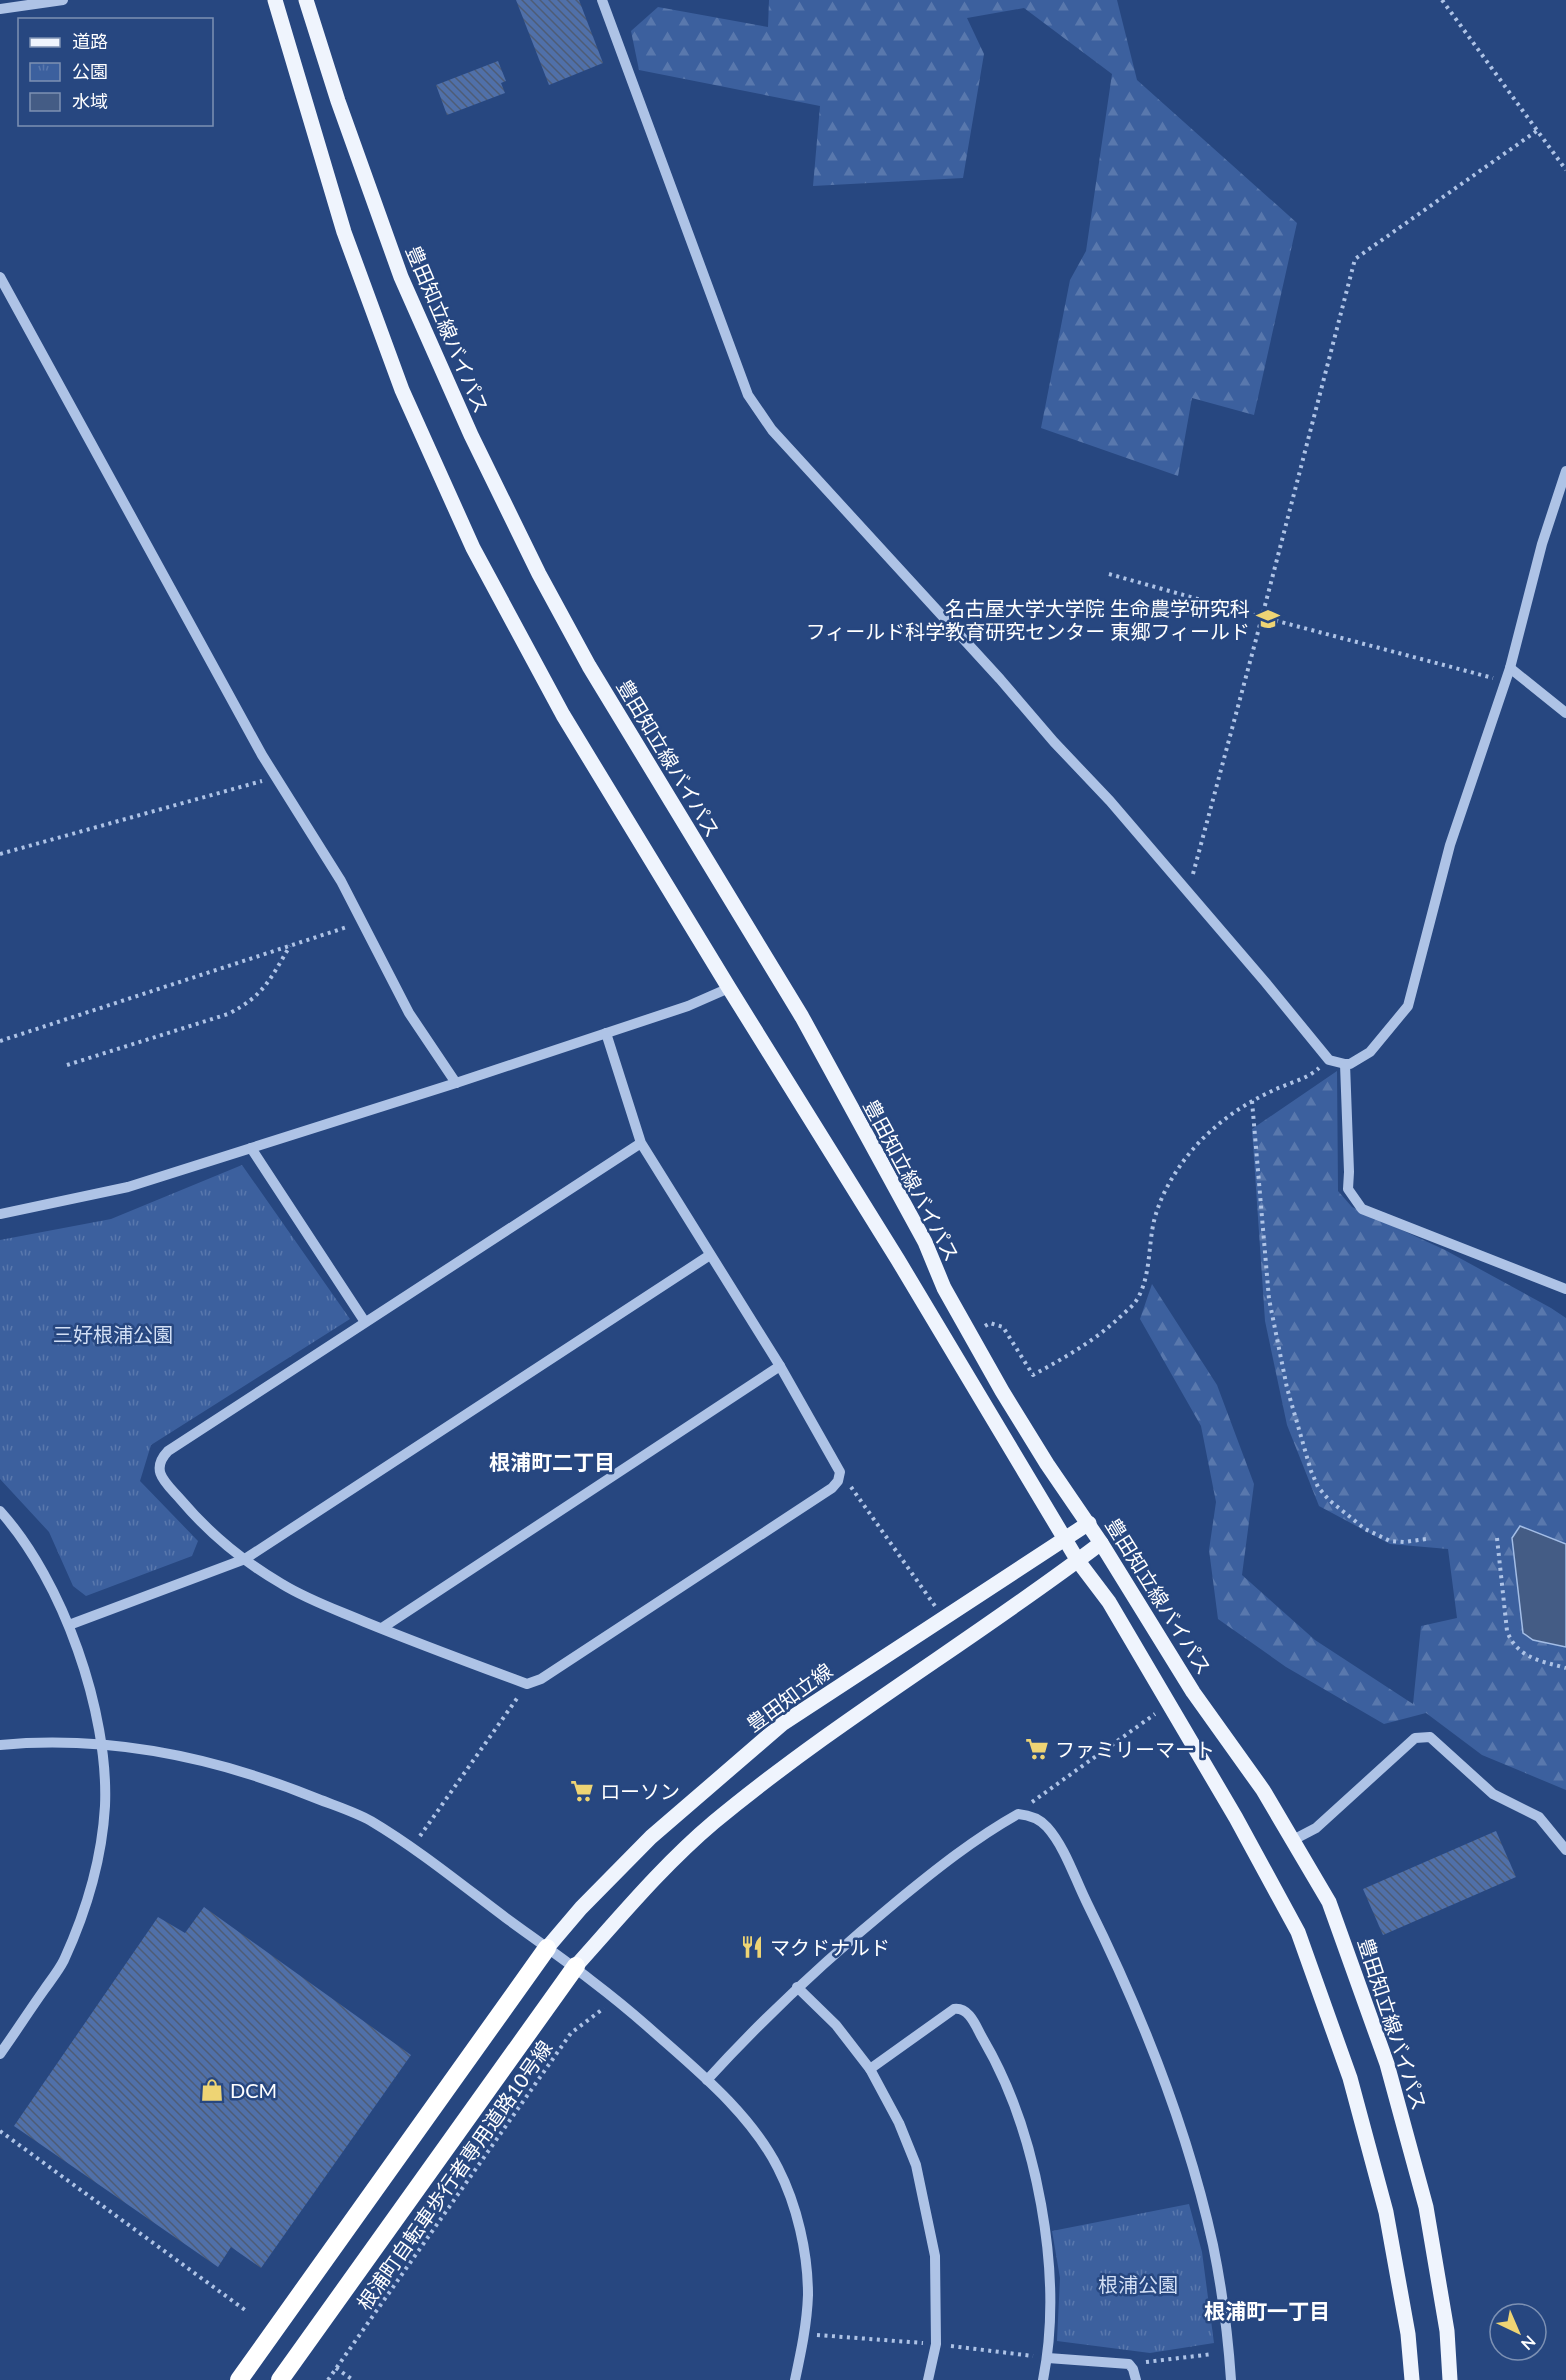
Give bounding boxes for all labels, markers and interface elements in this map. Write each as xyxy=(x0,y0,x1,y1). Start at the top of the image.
legend xyxy=(18,18,213,126)
text: 道路 xyxy=(72,30,108,52)
text: 公園 xyxy=(72,60,108,82)
text: 水域 xyxy=(72,90,108,112)
street label: 豊田知立線バイパス xyxy=(402,242,494,416)
place label: 名古屋大学大学院 生命農学研究科 フィールド科学教育研究センター 東郷フィールド xyxy=(806,596,1250,643)
school or university icon: 名古屋大学大学院 生命農学研究科 フィールド科学教育研究センター 東郷フィールド xyxy=(1255,606,1281,632)
street label: 豊田知立線バイパス xyxy=(612,675,726,841)
street label: 豊田知立線バイパス xyxy=(859,1095,965,1265)
park label: 三好根浦公園 xyxy=(53,1322,173,1346)
district label: 根浦町二丁目 xyxy=(489,1449,615,1474)
street label: 豊田知立線バイパス xyxy=(1101,1513,1217,1679)
street label: 豊田知立線 xyxy=(741,1658,837,1736)
supermarket icon: ファミリーマート xyxy=(1024,1736,1050,1762)
place label: ファミリーマート xyxy=(1055,1737,1215,1761)
supermarket icon: ローソン xyxy=(569,1778,595,1804)
place label: ローソン xyxy=(600,1779,680,1803)
restaurant icon: マクドナルド xyxy=(739,1934,765,1960)
place label: マクドナルド xyxy=(770,1935,890,1959)
street label: 豊田知立線バイパス xyxy=(1354,1935,1432,2113)
street label: 根浦町自転車歩行者専用道路10号線 xyxy=(351,2036,557,2314)
shop icon: DCM xyxy=(199,2077,225,2103)
place label: DCM xyxy=(230,2078,277,2102)
park label: 根浦公園 xyxy=(1098,2272,1178,2296)
district label: 根浦町一丁目 xyxy=(1204,2298,1330,2323)
north arrow xyxy=(1488,2302,1548,2362)
text: N xyxy=(1518,2332,1540,2354)

